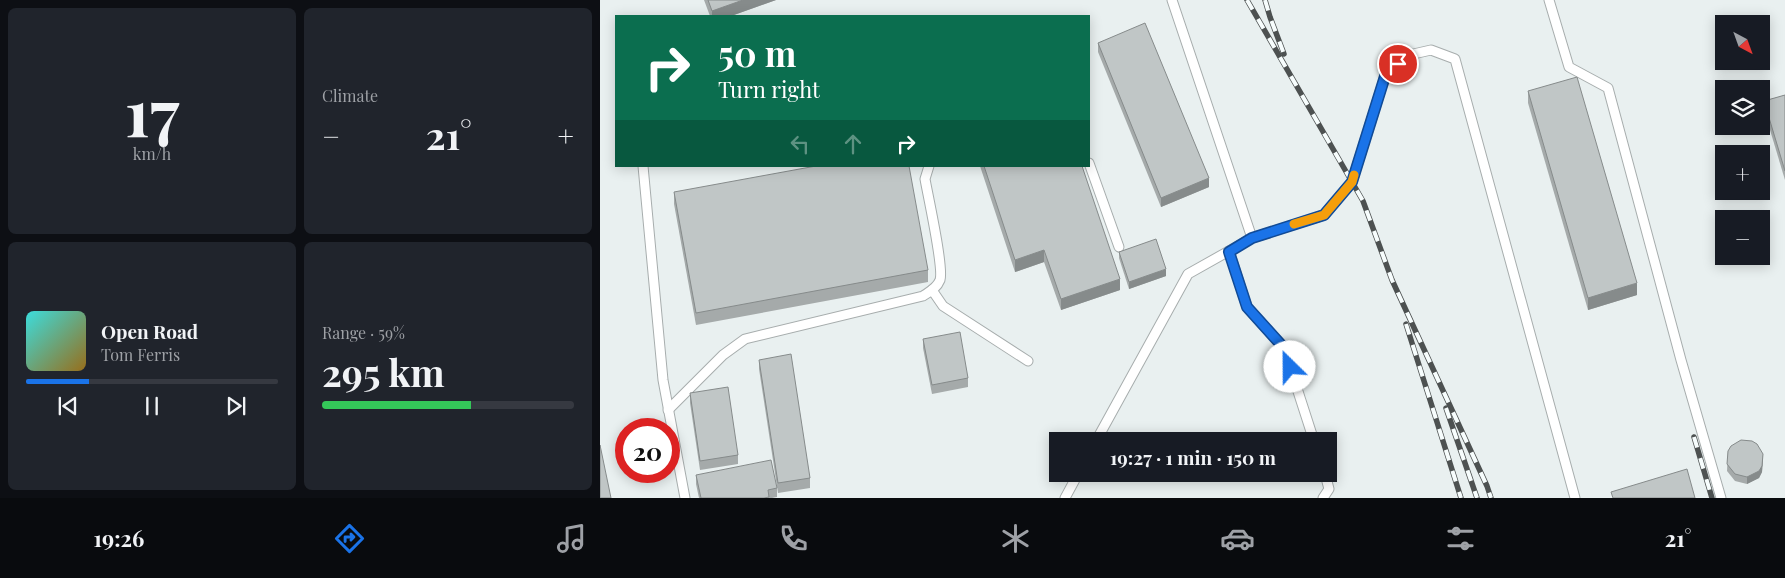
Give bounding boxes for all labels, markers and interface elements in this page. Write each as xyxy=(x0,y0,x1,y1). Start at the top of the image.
north arrow xyxy=(1715,15,1770,70)
map controls xyxy=(1715,15,1770,265)
text: 50 m xyxy=(718,29,796,76)
icon: right xyxy=(635,35,700,100)
pin xyxy=(1377,43,1419,85)
icon: arrive xyxy=(1384,50,1412,78)
text: 17 xyxy=(125,67,179,153)
text: Turn right xyxy=(718,74,820,104)
button: layers xyxy=(1715,80,1770,135)
text: Climate xyxy=(322,85,378,106)
text: 21° xyxy=(426,109,472,160)
text: − xyxy=(322,117,340,154)
text: + xyxy=(558,117,574,154)
icon: left xyxy=(786,130,814,158)
icon: ahead xyxy=(839,130,867,158)
icon: right xyxy=(892,130,920,158)
text: km/h xyxy=(133,143,171,164)
button: + xyxy=(1715,145,1770,200)
button: − xyxy=(1715,210,1770,265)
text: Open Road xyxy=(101,318,198,344)
text: Range · 59% xyxy=(322,322,405,343)
position arrow xyxy=(1263,340,1315,392)
text: Tom Ferris xyxy=(101,344,180,365)
text: 295 km xyxy=(322,346,445,397)
icon: previous xyxy=(54,392,82,420)
icon: pause xyxy=(138,392,166,420)
icon: next xyxy=(222,392,250,420)
speed limit sign: 20 xyxy=(615,418,680,483)
text: 19:27 · 1 min · 150 m xyxy=(1110,444,1276,470)
icon: directions xyxy=(332,521,367,556)
icon: music xyxy=(554,521,589,556)
icon: phone xyxy=(776,521,811,556)
icon: climate xyxy=(998,521,1033,556)
icon: car xyxy=(1220,521,1255,556)
icon: filters xyxy=(1443,521,1478,556)
text: 19:26 xyxy=(94,523,144,553)
text: 21° xyxy=(1665,523,1691,553)

